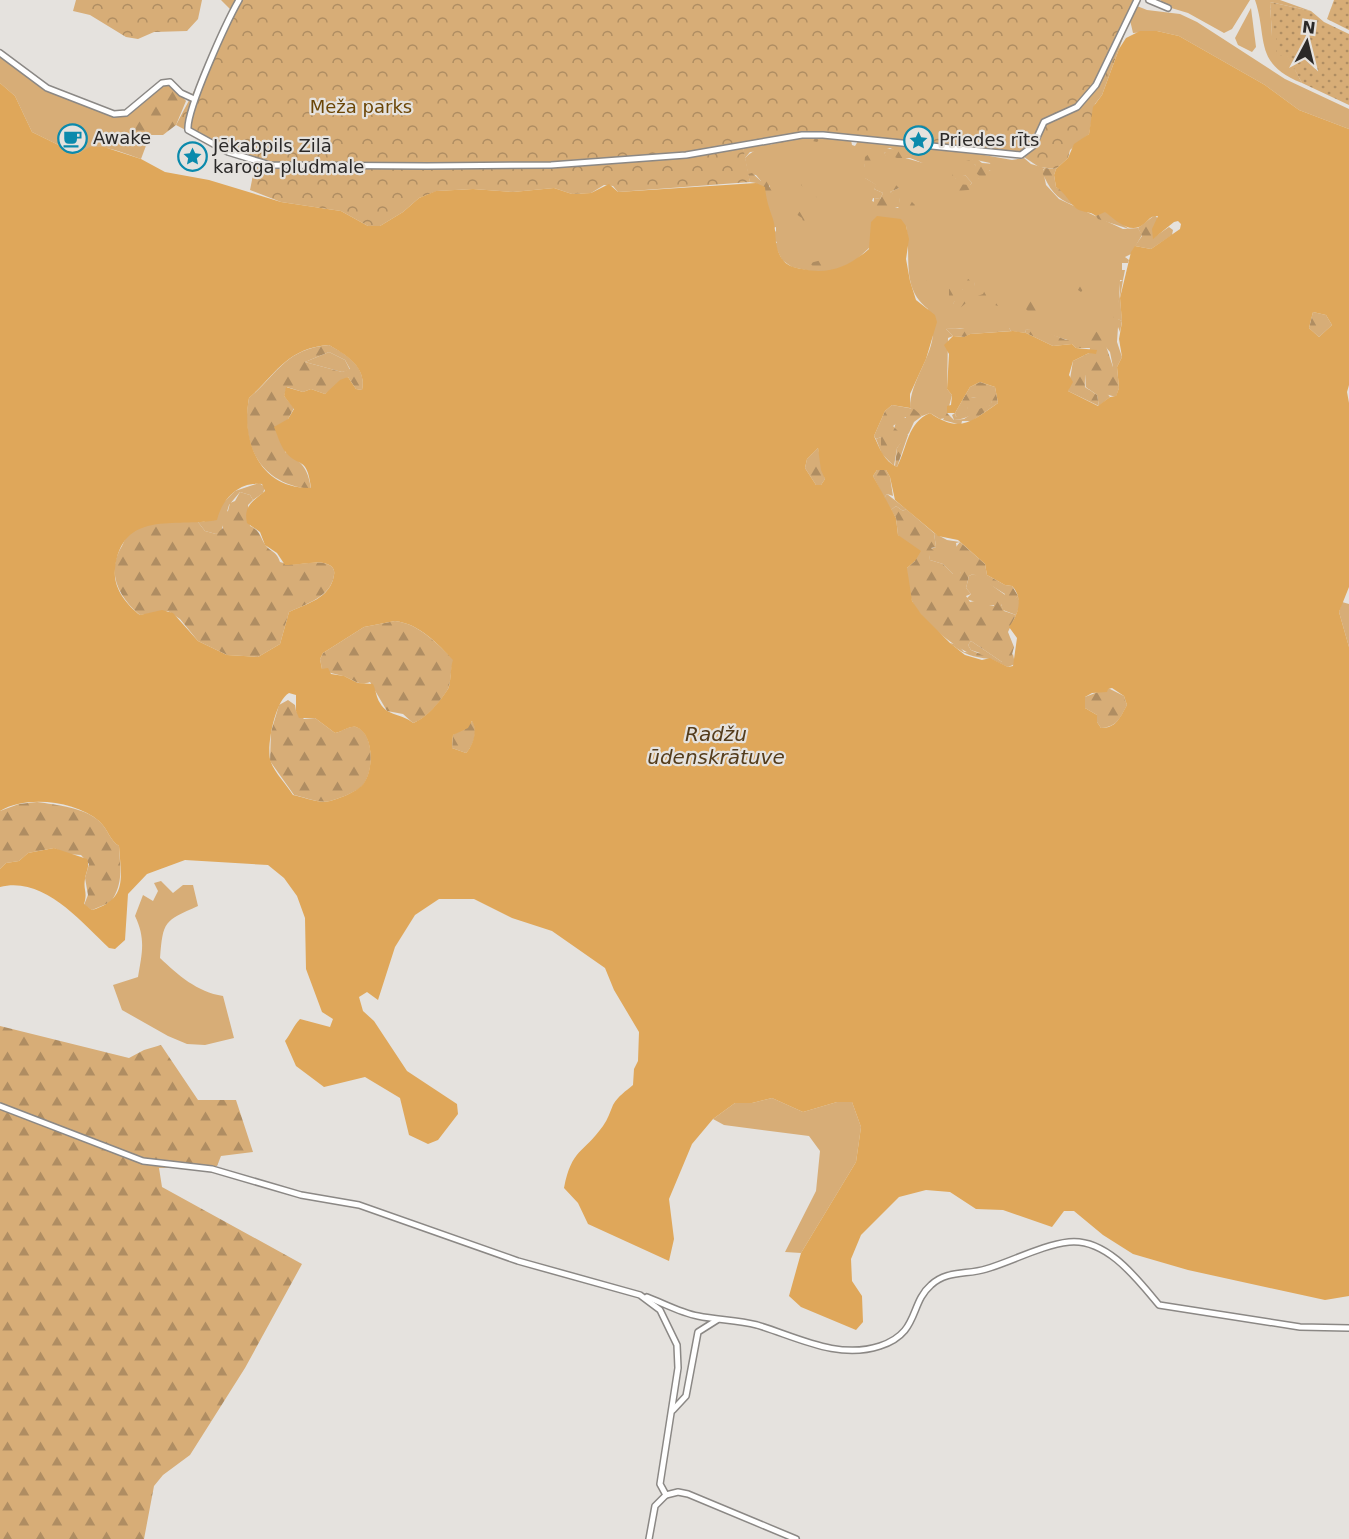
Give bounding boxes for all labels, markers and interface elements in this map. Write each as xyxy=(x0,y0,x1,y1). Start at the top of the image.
north arrow xyxy=(1277,12,1337,72)
text: N xyxy=(1301,17,1317,38)
park label: Meža parks xyxy=(310,96,412,117)
cafe icon: Awake xyxy=(56,122,88,154)
place icon: Priedes rīts xyxy=(902,124,934,156)
place label: Awake xyxy=(93,127,151,148)
place label: Priedes rīts xyxy=(939,129,1039,150)
place label: Jēkabpils Zilā karoga pludmale xyxy=(212,135,364,177)
place icon: Jēkabpils Zilā karoga pludmale xyxy=(176,140,208,172)
water label: Radžu ūdenskrātuve xyxy=(647,722,785,769)

